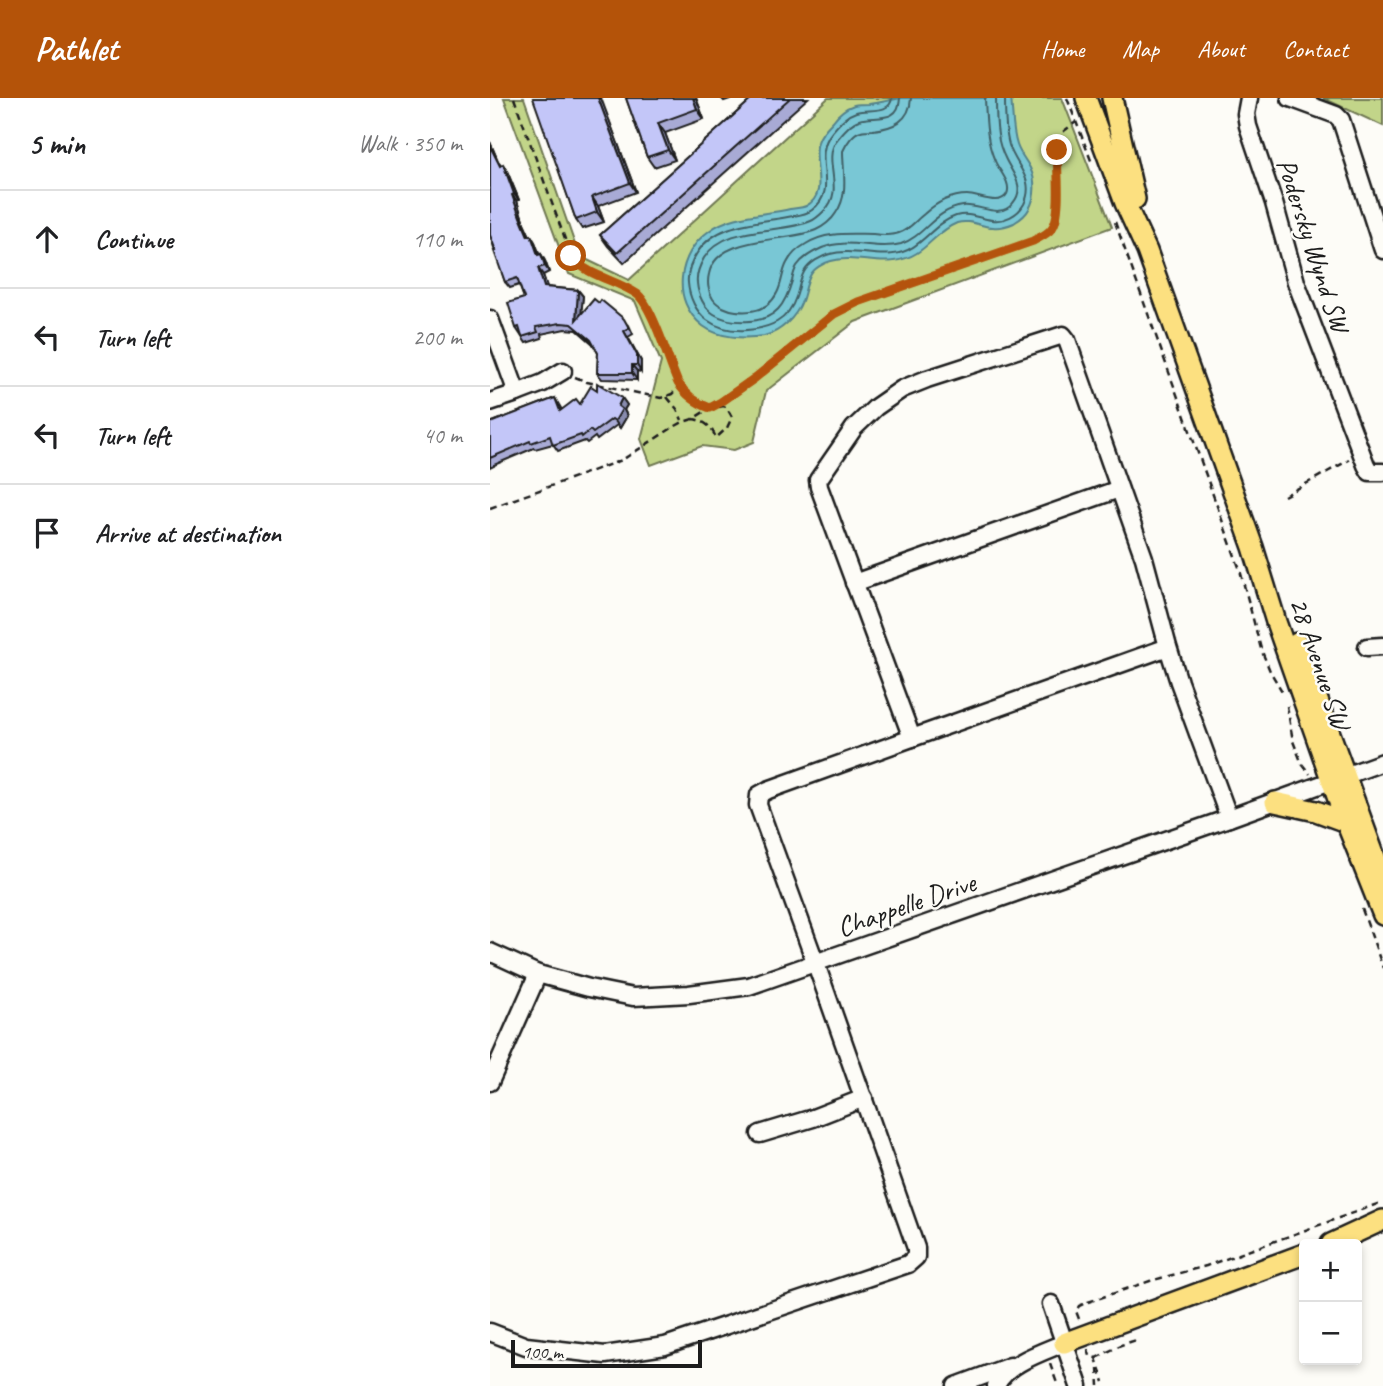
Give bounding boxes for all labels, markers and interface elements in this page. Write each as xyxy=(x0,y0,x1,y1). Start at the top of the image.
text: Pathlet xyxy=(35,28,118,70)
text: Home xyxy=(1041,34,1084,64)
text: Map xyxy=(1122,34,1159,64)
text: About xyxy=(1197,34,1245,64)
text: Contact xyxy=(1283,34,1348,64)
text: 5 min xyxy=(28,125,85,163)
text: Walk · 350 m xyxy=(358,129,462,158)
route end xyxy=(1041,134,1072,165)
street label: Podersky Wynd SW xyxy=(1269,154,1359,339)
icon: ahead xyxy=(28,220,66,258)
text: Continue xyxy=(95,223,173,256)
text: 110 m xyxy=(413,225,462,254)
route start xyxy=(555,240,586,271)
icon: left xyxy=(28,318,66,356)
text: Turn left xyxy=(95,321,170,354)
text: 200 m xyxy=(413,323,462,352)
icon: left xyxy=(28,416,66,454)
text: Turn left xyxy=(95,419,170,452)
text: 40 m xyxy=(423,421,462,450)
icon: arrive xyxy=(28,514,66,552)
text: Arrive at destination xyxy=(95,517,281,550)
street label: 28 Avenue SW xyxy=(1282,592,1360,737)
street label: Chappelle Drive xyxy=(832,864,982,944)
map controls xyxy=(1299,1239,1362,1365)
button: + xyxy=(1299,1239,1362,1302)
button: − xyxy=(1299,1302,1362,1365)
scale bar xyxy=(511,1337,702,1369)
text: 100 m xyxy=(522,1340,563,1364)

